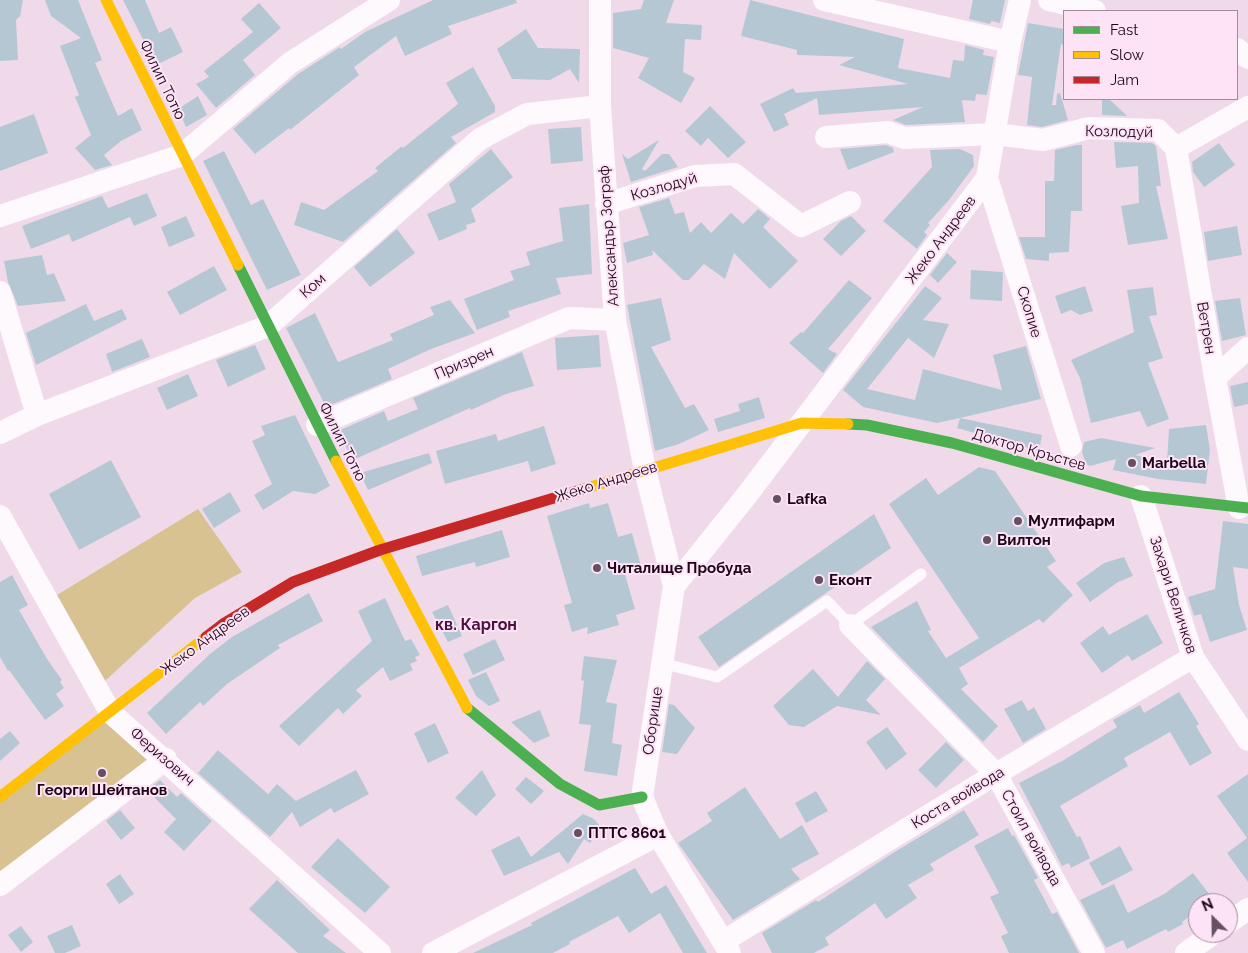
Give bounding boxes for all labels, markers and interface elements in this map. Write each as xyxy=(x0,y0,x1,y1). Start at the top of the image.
legend xyxy=(1063,10,1238,100)
text: Fast xyxy=(1110,21,1138,39)
street label: Филип Тотю xyxy=(135,37,189,123)
text: Slow xyxy=(1110,46,1144,64)
text: Jam xyxy=(1110,71,1139,89)
street label: Козлодуй xyxy=(1085,122,1153,142)
street label: Александър Зограф xyxy=(595,165,623,307)
street label: Козлодуй xyxy=(629,169,699,205)
street label: Жеко Андреев xyxy=(902,192,980,288)
street label: Ком xyxy=(296,270,330,302)
street label: Скопие xyxy=(1013,284,1045,340)
street label: Ветрен xyxy=(1193,300,1219,356)
street label: Призрен xyxy=(432,342,496,384)
street label: Филип Тотю xyxy=(314,400,370,484)
street label: Доктор Кръстев xyxy=(970,425,1088,475)
place label: Marbella xyxy=(1142,454,1206,472)
marker: Marbella xyxy=(1126,457,1138,469)
street label: Жеко Андреев xyxy=(553,458,659,506)
place label: Lafka xyxy=(787,490,827,508)
marker: Lafka xyxy=(771,493,783,505)
place label: Мултифарм xyxy=(1028,512,1115,530)
marker: Мултифарм xyxy=(1012,515,1024,527)
place label: Вилтон xyxy=(997,531,1051,549)
marker: Вилтон xyxy=(981,534,993,546)
street label: Захари Величков xyxy=(1146,534,1200,656)
place label: Читалище Пробуда xyxy=(607,559,751,577)
marker: Читалище Пробуда xyxy=(591,562,603,574)
place label: Еконт xyxy=(829,571,872,589)
marker: Еконт xyxy=(813,574,825,586)
street label: Жеко Андреев xyxy=(157,603,253,679)
district label: кв. Каргон xyxy=(435,615,517,635)
street label: Оборище xyxy=(639,686,667,756)
street label: Феризович xyxy=(126,724,198,790)
street label: Коста войвода xyxy=(908,763,1008,833)
marker: Георги Шейтанов xyxy=(96,767,108,779)
place label: Георги Шейтанов xyxy=(37,781,167,799)
street label: Стоил войвода xyxy=(997,787,1065,889)
place label: ПТТС 8601 xyxy=(588,824,666,842)
marker: ПТТС 8601 xyxy=(572,827,584,839)
north arrow xyxy=(1188,893,1238,943)
text: N xyxy=(1199,896,1216,915)

